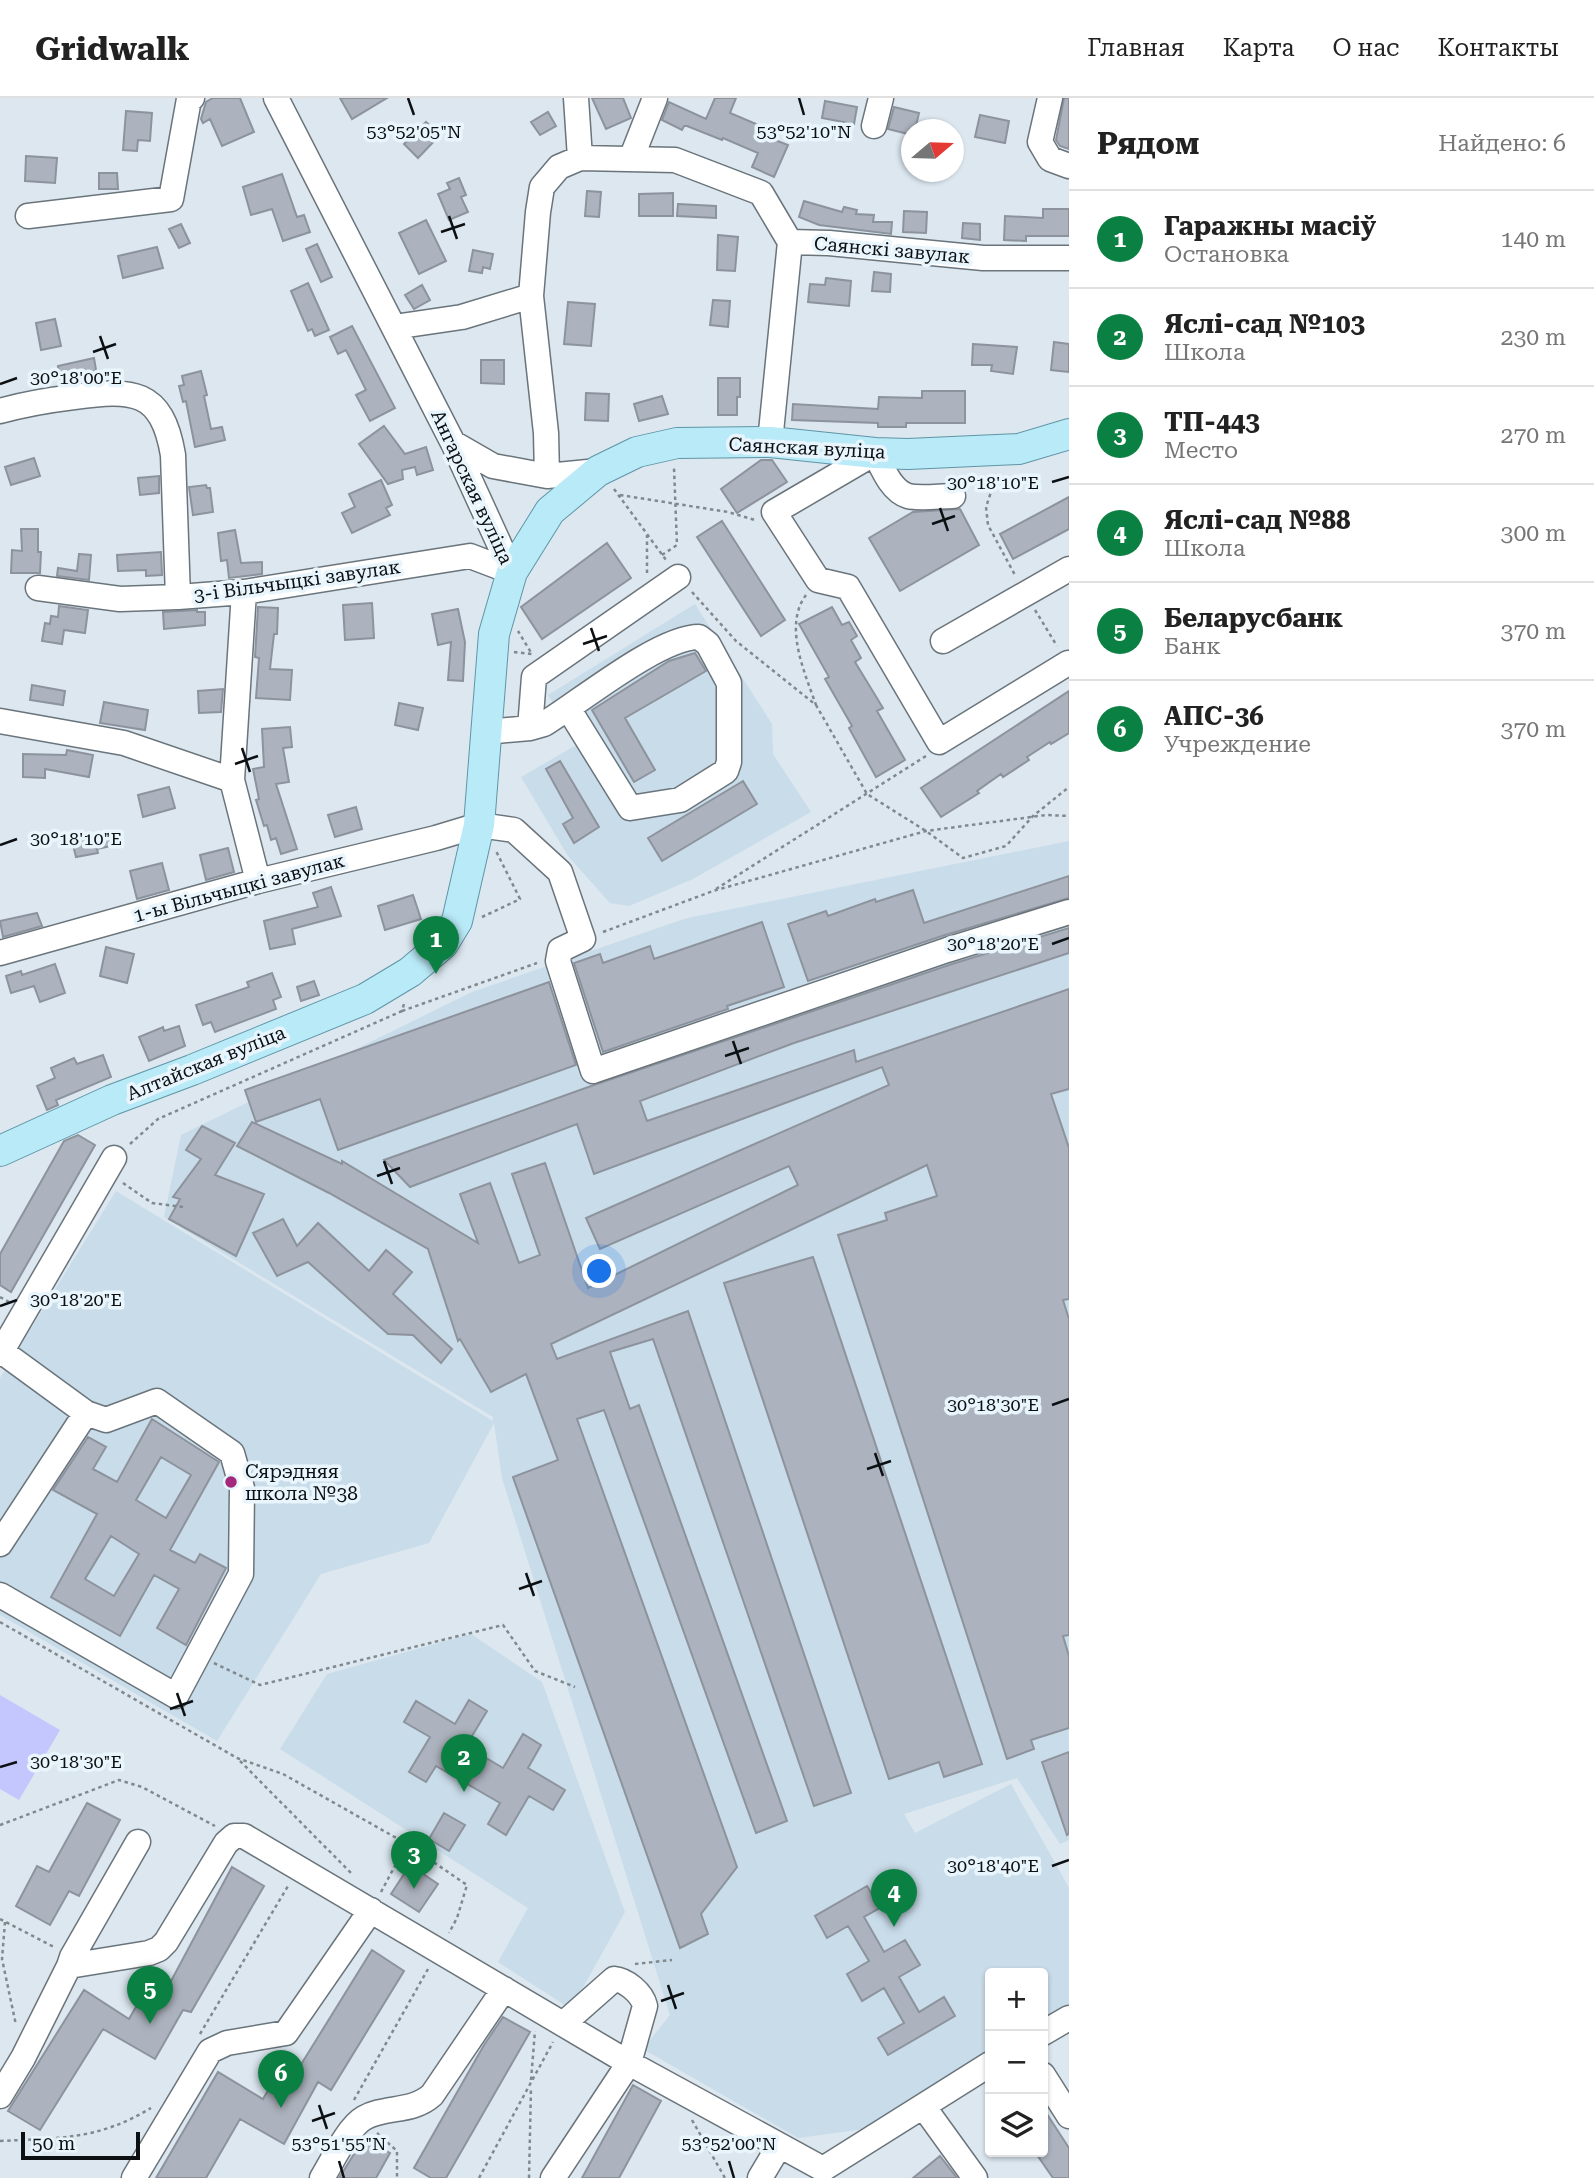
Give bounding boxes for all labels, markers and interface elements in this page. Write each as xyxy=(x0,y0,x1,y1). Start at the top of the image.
text: Gridwalk xyxy=(35,29,189,68)
text: Главная xyxy=(1087,34,1185,62)
text: Карта xyxy=(1223,34,1294,62)
text: О нас xyxy=(1332,34,1399,62)
text: Контакты xyxy=(1437,34,1559,62)
north arrow xyxy=(901,119,964,182)
text: 53°52'05"N xyxy=(367,121,461,142)
text: 53°52'10"N xyxy=(757,121,851,142)
text: Рядом xyxy=(1097,126,1199,161)
text: Найдено: 6 xyxy=(1438,130,1566,157)
text: Гаражны масіў xyxy=(1164,211,1376,241)
text: 1 xyxy=(1114,226,1126,253)
text: 140 m xyxy=(1501,226,1566,253)
street label: Саянскі завулак xyxy=(813,232,971,268)
text: Остановка xyxy=(1164,241,1289,268)
text: Яслі-сад №103 xyxy=(1164,309,1365,339)
text: 2 xyxy=(1114,324,1126,351)
text: 230 m xyxy=(1501,324,1566,351)
text: Школа xyxy=(1164,339,1245,366)
text: 30°18'00"E xyxy=(30,367,122,388)
street label: Ангарская вуліца xyxy=(426,406,518,568)
text: ТП-443 xyxy=(1164,407,1260,437)
text: 3 xyxy=(1114,422,1126,449)
text: 270 m xyxy=(1501,422,1566,449)
street label: Саянская вуліца xyxy=(728,432,887,464)
text: Место xyxy=(1164,437,1238,464)
text: 30°18'10"E xyxy=(947,472,1039,493)
text: Яслі-сад №88 xyxy=(1164,505,1351,535)
text: 4 xyxy=(1114,520,1126,547)
text: 300 m xyxy=(1501,520,1566,547)
text: Школа xyxy=(1164,535,1245,562)
street label: 3-і Вільчыцкі завулак xyxy=(192,555,402,607)
text: Беларусбанк xyxy=(1164,603,1343,633)
text: 5 xyxy=(1114,618,1126,645)
text: 370 m xyxy=(1501,618,1566,645)
text: Банк xyxy=(1164,633,1221,660)
text: АПС-36 xyxy=(1164,701,1264,731)
text: 6 xyxy=(1114,716,1126,743)
text: 370 m xyxy=(1501,716,1566,743)
text: Учреждение xyxy=(1164,731,1311,758)
text: 30°18'10"E xyxy=(30,828,122,849)
street label: 1-ы Вільчыцкі завулак xyxy=(131,849,347,927)
pin: 1 xyxy=(413,916,459,974)
text: 30°18'20"E xyxy=(947,933,1039,954)
street label: Алтайская вуліца xyxy=(123,1020,289,1105)
your location xyxy=(582,1254,616,1288)
text: 30°18'20"E xyxy=(30,1289,122,1310)
text: 30°18'30"E xyxy=(947,1394,1039,1415)
place label: Сярэдняя школа №38 xyxy=(245,1460,358,1505)
marker: Сярэдняя школа №38 xyxy=(223,1474,239,1490)
pin: 2 xyxy=(441,1734,487,1792)
text: 30°18'30"E xyxy=(30,1751,122,1772)
pin: 3 xyxy=(391,1831,437,1889)
text: 30°18'40"E xyxy=(947,1855,1039,1876)
pin: 4 xyxy=(871,1869,917,1927)
pin: 5 xyxy=(127,1966,173,2024)
map controls xyxy=(985,1968,1048,2157)
button: + xyxy=(985,1968,1048,2031)
button: − xyxy=(985,2031,1048,2094)
pin: 6 xyxy=(258,2050,304,2108)
button: layers xyxy=(985,2094,1048,2157)
scale bar xyxy=(21,2129,140,2161)
text: 50 m xyxy=(32,2132,75,2155)
text: 53°51'55"N xyxy=(292,2133,386,2154)
text: 53°52'00"N xyxy=(682,2133,776,2154)

